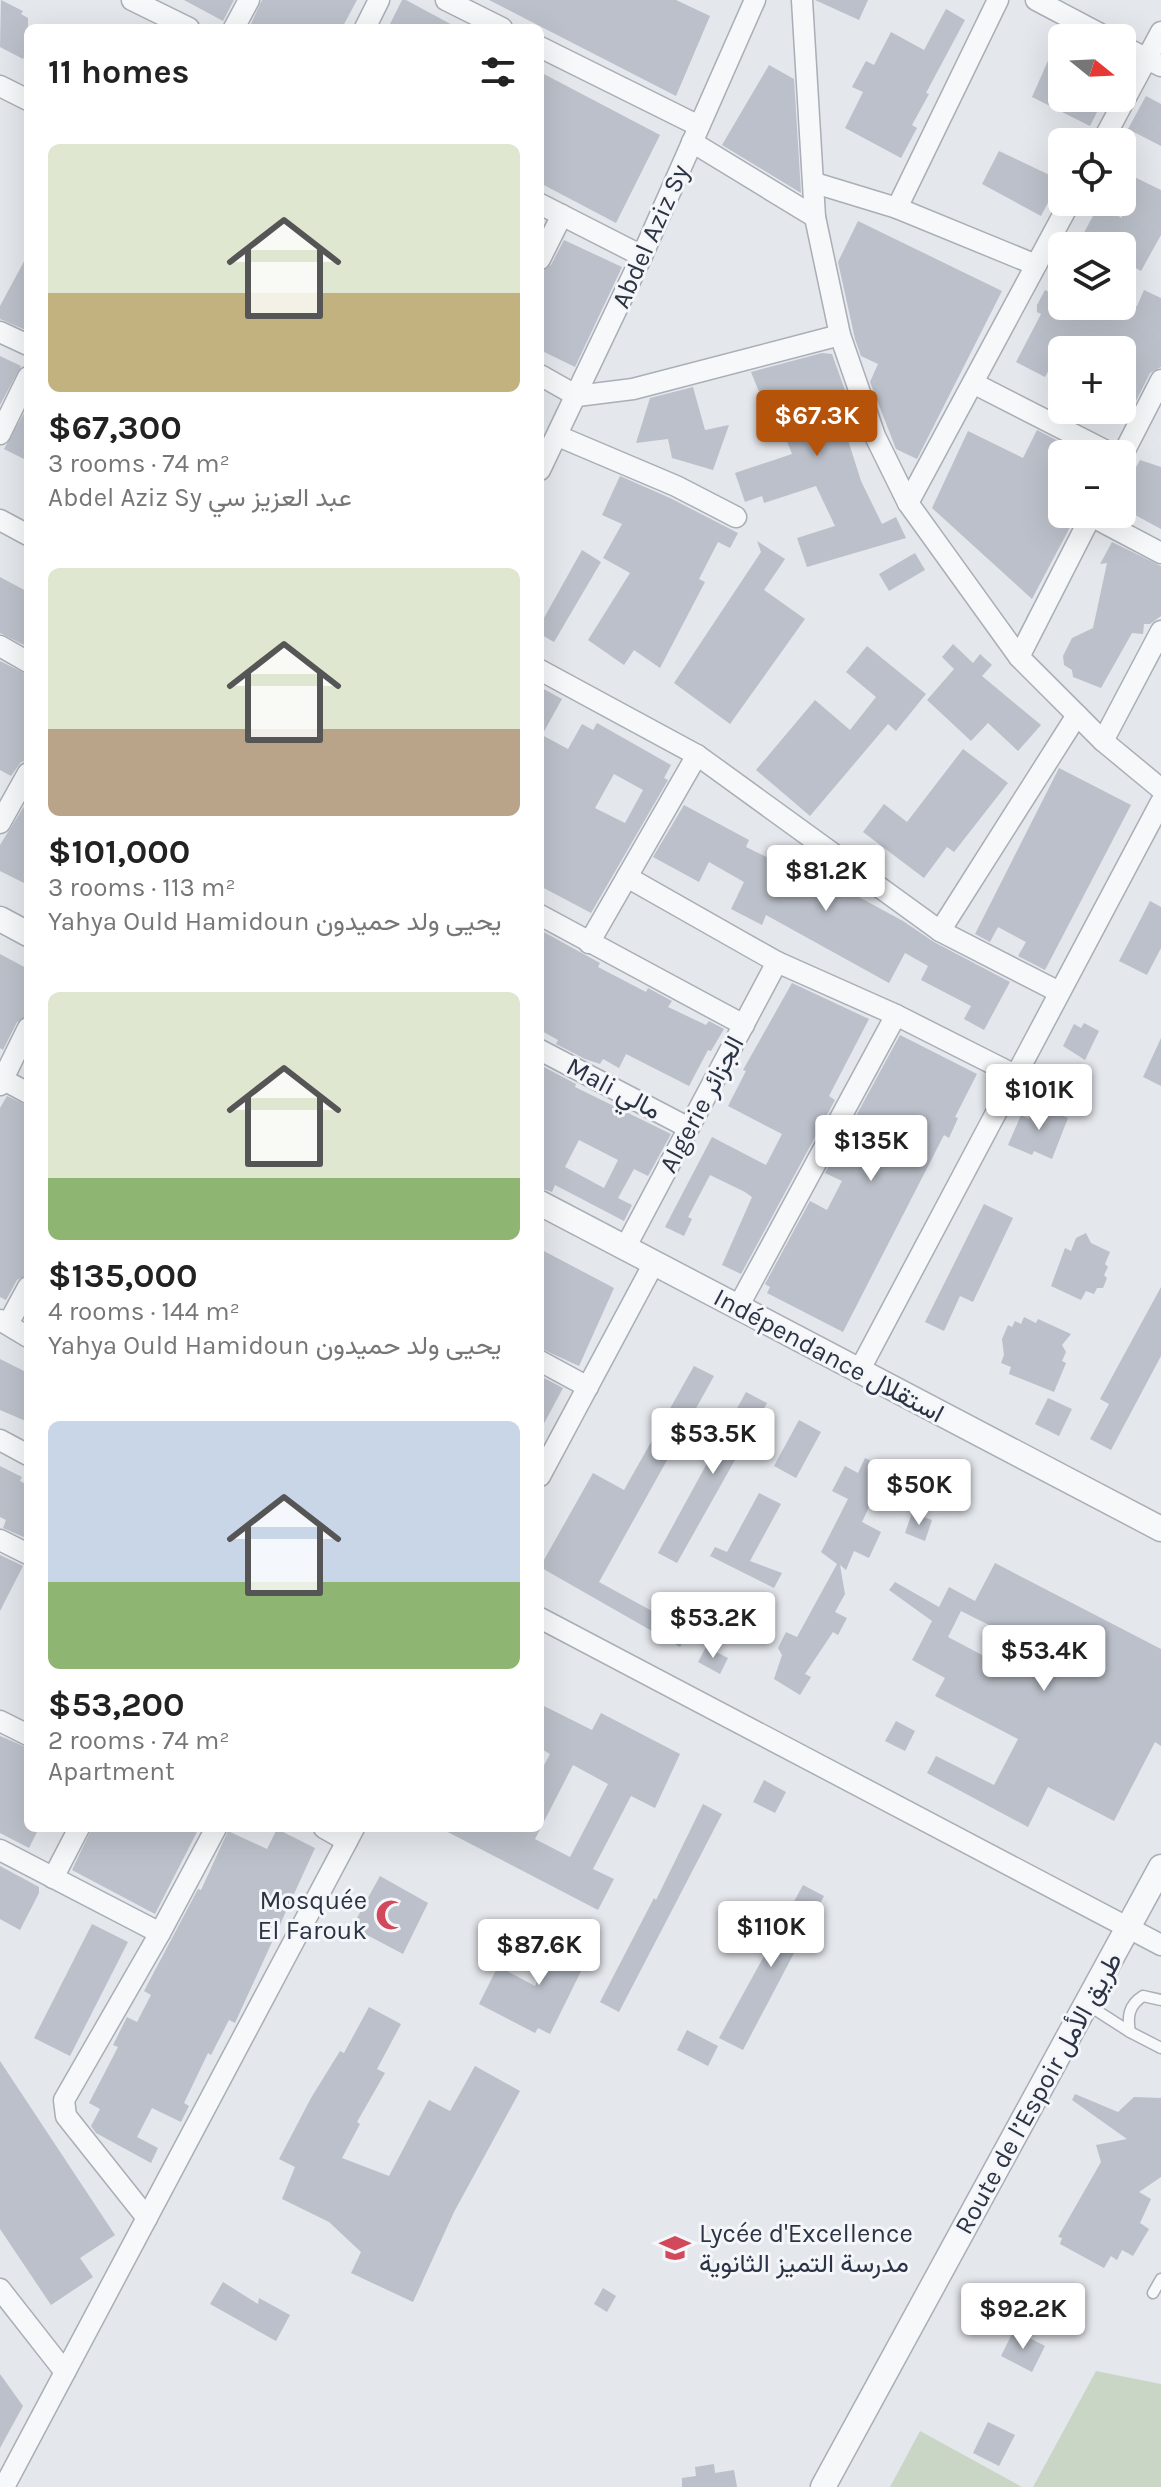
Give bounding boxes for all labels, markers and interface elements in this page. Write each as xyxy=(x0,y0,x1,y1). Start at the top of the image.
north arrow xyxy=(1048,24,1136,112)
map controls xyxy=(1048,24,1136,528)
icon: filters xyxy=(476,50,520,94)
text: 11 homes xyxy=(48,52,190,92)
button: locate xyxy=(1048,128,1136,216)
street label: Abdel Aziz Sy xyxy=(605,160,696,313)
icon: home xyxy=(212,196,356,340)
button: layers xyxy=(1048,232,1136,320)
button: + xyxy=(1048,336,1136,424)
pin: $67.3K xyxy=(752,390,882,458)
text: $67.3K xyxy=(774,400,860,431)
text: $67,300 xyxy=(48,408,182,448)
button: − xyxy=(1048,440,1136,528)
text: 3 rooms · 74 m² xyxy=(48,448,230,479)
text: Abdel Aziz Sy عبد العزيز سي xyxy=(48,482,352,513)
icon: home xyxy=(212,620,356,764)
text: $101,000 xyxy=(48,832,190,872)
pin: $81.2K xyxy=(761,845,891,913)
text: $81.2K xyxy=(785,855,867,886)
text: 3 rooms · 113 m² xyxy=(48,872,236,903)
text: Yahya Ould Hamidoun يحيى ولد حميدون xyxy=(48,906,501,937)
street label: Algerie الجزائر xyxy=(652,1031,750,1178)
icon: home xyxy=(212,1044,356,1188)
street label: Mali مالي xyxy=(559,1051,666,1131)
pin: $101K xyxy=(983,1064,1095,1132)
text: $101K xyxy=(1004,1074,1074,1105)
pin: $135K xyxy=(815,1115,927,1183)
text: $135K xyxy=(833,1125,909,1156)
text: $135,000 xyxy=(48,1256,198,1296)
street label: Indépendance استقلال xyxy=(708,1282,949,1429)
text: 4 rooms · 144 m² xyxy=(48,1296,240,1327)
text: Yahya Ould Hamidoun يحيى ولد حميدون xyxy=(48,1330,501,1361)
pin: $53.5K xyxy=(648,1408,778,1476)
text: $53.5K xyxy=(670,1418,756,1449)
pin: $50K xyxy=(872,1459,966,1527)
text: $50K xyxy=(886,1469,952,1500)
icon: home xyxy=(212,1473,356,1617)
pin: $53.2K xyxy=(648,1592,778,1660)
text: $53.2K xyxy=(669,1602,757,1633)
pin: $53.4K xyxy=(979,1625,1109,1693)
text: $53.4K xyxy=(1000,1635,1088,1666)
text: $53,200 xyxy=(48,1685,185,1725)
text: 2 rooms · 74 m² xyxy=(48,1725,230,1756)
text: Apartment xyxy=(48,1756,175,1787)
place label: Mosquée El Farouk xyxy=(258,1885,367,1946)
mosque icon: Mosquée El Farouk xyxy=(374,1898,408,1932)
pin: $110K xyxy=(715,1901,827,1969)
text: $110K xyxy=(736,1911,806,1942)
pin: $87.6K xyxy=(474,1919,604,1987)
text: $87.6K xyxy=(496,1929,582,1960)
street label: Route de l’Espoir طريق الأمل xyxy=(948,1947,1129,2240)
place label: Lycée d'Excellence مدرسة التميز الثانوية xyxy=(699,2218,913,2279)
school or university icon: Lycée d'Excellence مدرسة التميز الثانوية xyxy=(658,2231,692,2265)
pin: $92.2K xyxy=(958,2283,1088,2351)
text: $92.2K xyxy=(979,2293,1067,2324)

